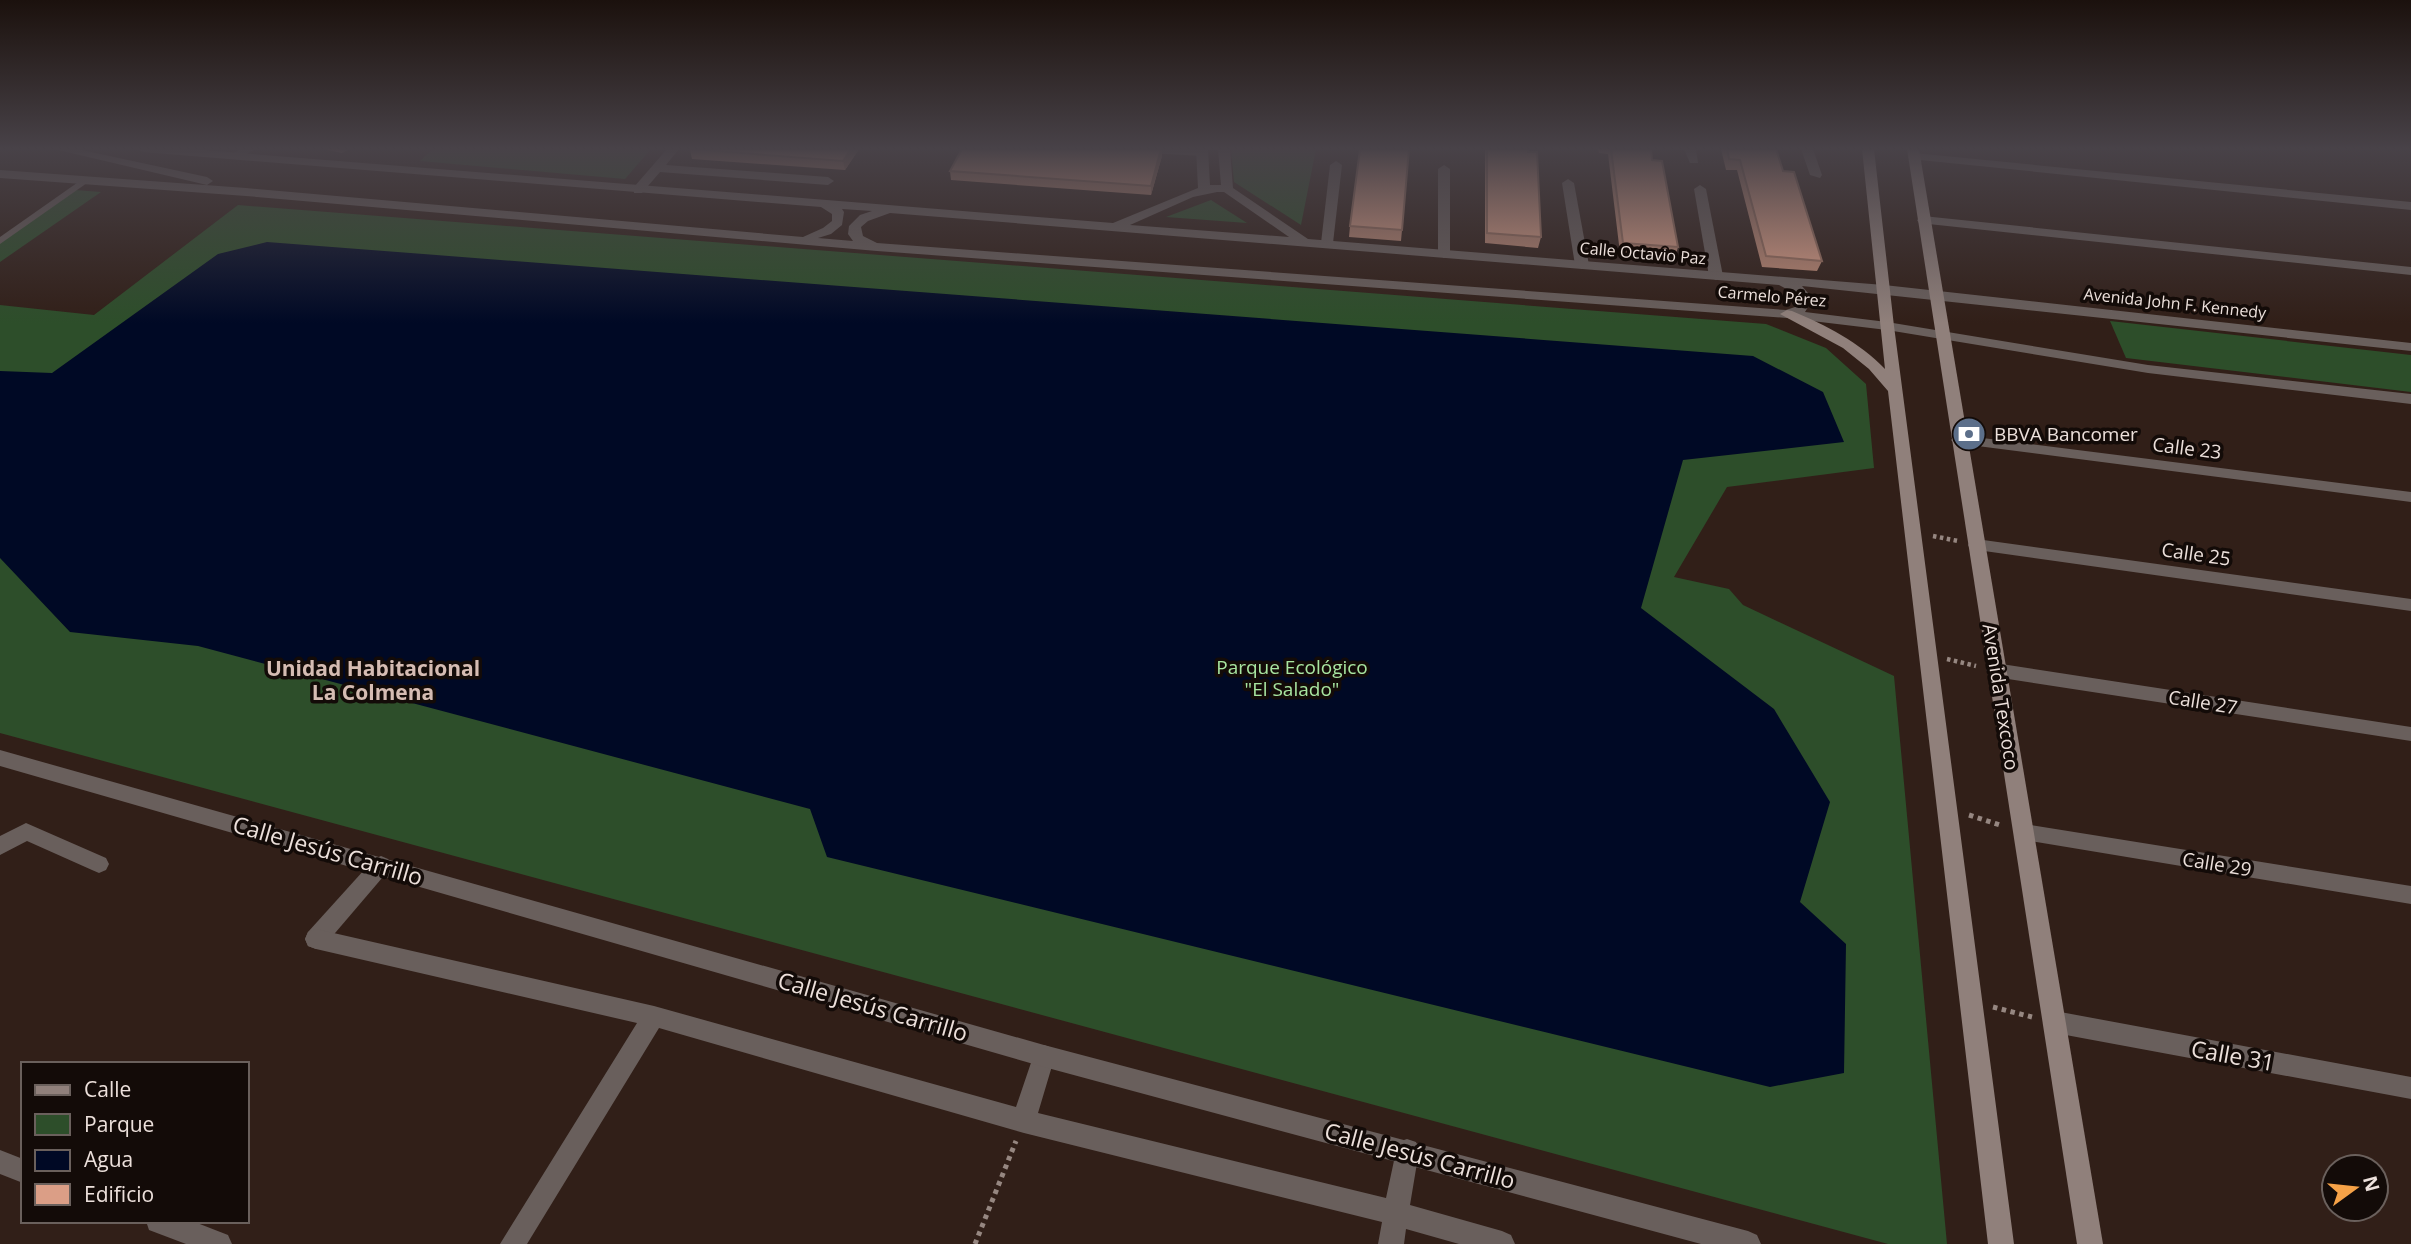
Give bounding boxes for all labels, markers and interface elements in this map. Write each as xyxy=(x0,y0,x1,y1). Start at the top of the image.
street label: Calle Octavio Paz xyxy=(1579,237,1707,269)
street label: Carmelo Pérez xyxy=(1717,280,1827,312)
street label: Avenida John F. Kennedy xyxy=(2083,282,2268,324)
bank icon: BBVA Bancomer xyxy=(1950,415,1988,453)
place label: BBVA Bancomer xyxy=(1994,421,2138,447)
street label: Calle 23 xyxy=(2151,431,2223,465)
street label: Calle 25 xyxy=(2160,536,2232,572)
street label: Avenida Texcoco xyxy=(1977,622,2025,772)
district label: Unidad Habitacional La Colmena xyxy=(266,654,480,706)
park label: Parque Ecológico "El Salado" xyxy=(1216,654,1368,702)
street label: Calle 27 xyxy=(2167,684,2239,720)
street label: Calle Jesús Carrillo xyxy=(229,808,427,892)
street label: Calle 29 xyxy=(2181,846,2253,882)
street label: Calle Jesús Carrillo xyxy=(774,964,972,1048)
street label: Calle 31 xyxy=(2189,1032,2277,1078)
legend xyxy=(21,1062,248,1223)
text: Calle xyxy=(84,1075,131,1103)
text: Parque xyxy=(84,1110,154,1138)
street label: Calle Jesús Carrillo xyxy=(1321,1114,1519,1196)
text: Agua xyxy=(84,1145,133,1173)
north arrow xyxy=(2320,1153,2390,1223)
text: N xyxy=(2357,1173,2386,1194)
text: Edificio xyxy=(84,1180,154,1208)

